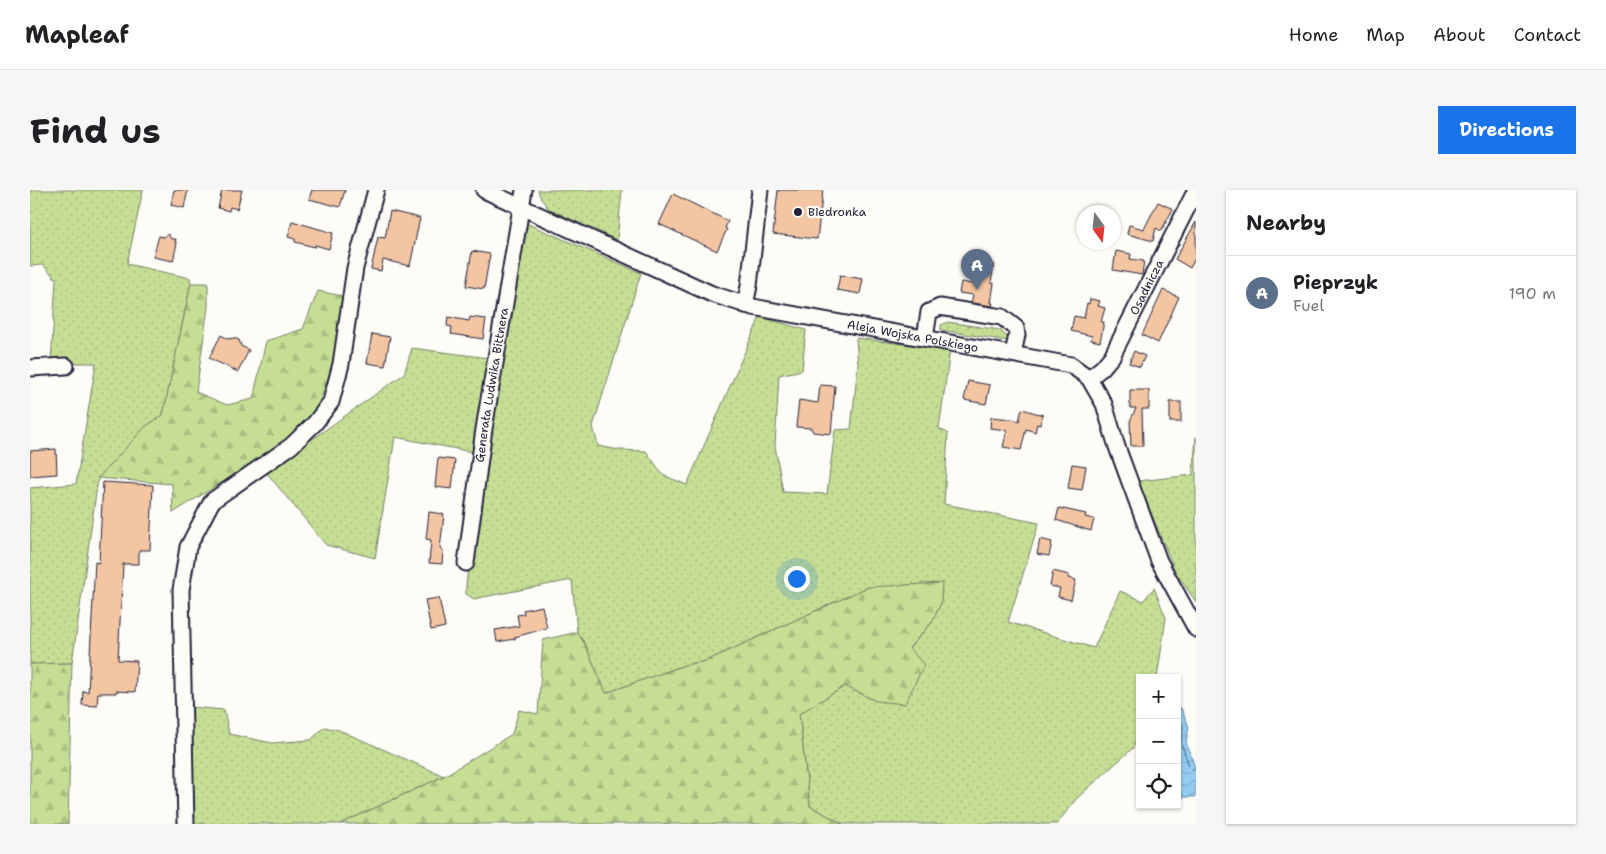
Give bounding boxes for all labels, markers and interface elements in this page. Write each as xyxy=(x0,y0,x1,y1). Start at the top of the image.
text: Mapleaf xyxy=(25,19,129,51)
text: Home xyxy=(1289,23,1338,47)
text: Map xyxy=(1366,23,1405,47)
text: About xyxy=(1433,23,1486,47)
text: Contact xyxy=(1514,23,1581,47)
button: Directions xyxy=(1438,106,1576,154)
text: Find us xyxy=(30,107,161,154)
place label: Biedronka xyxy=(808,204,867,220)
north arrow xyxy=(1076,205,1121,250)
marker: Biedronka xyxy=(792,206,804,218)
text: Nearby xyxy=(1246,209,1326,237)
pin: A xyxy=(961,249,993,290)
street label: Osadnicza xyxy=(1126,256,1168,318)
text: Pieprzyk xyxy=(1293,270,1378,295)
text: A xyxy=(1256,283,1268,304)
text: 190 m xyxy=(1509,283,1556,304)
text: Fuel xyxy=(1293,295,1324,316)
street label: Generała Ludwika Bittnera xyxy=(472,306,512,463)
street label: Aleja Wojska Polskiego xyxy=(846,316,980,356)
your location xyxy=(784,566,810,592)
map controls xyxy=(1136,674,1181,809)
button: + xyxy=(1136,674,1181,719)
button: − xyxy=(1136,719,1181,764)
button: locate xyxy=(1136,764,1181,809)

